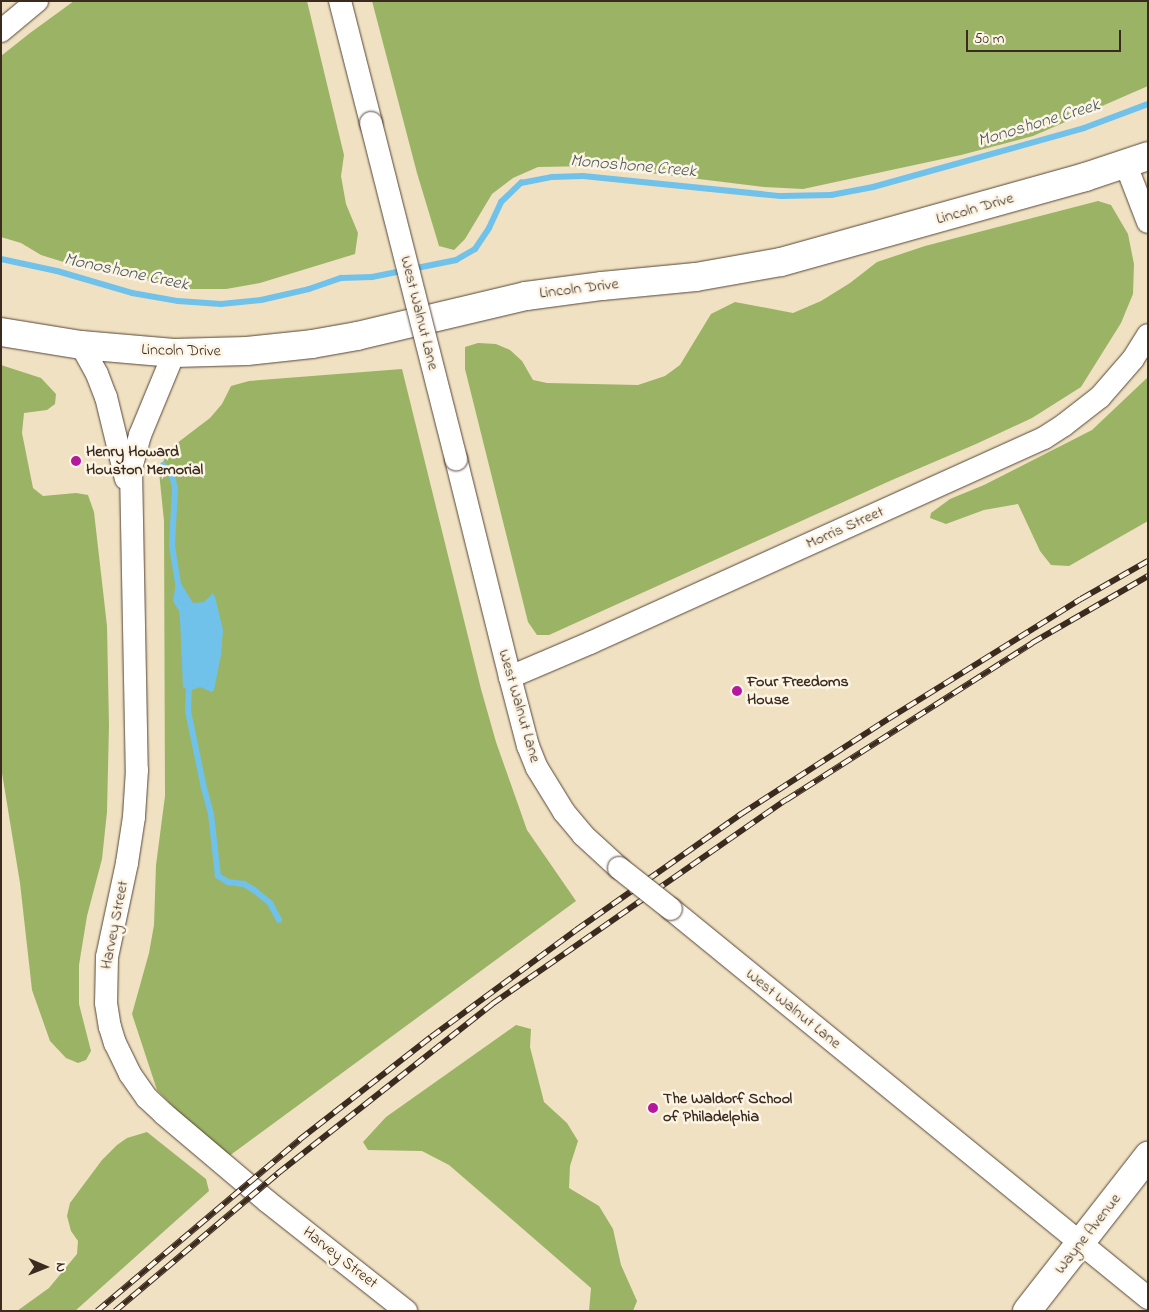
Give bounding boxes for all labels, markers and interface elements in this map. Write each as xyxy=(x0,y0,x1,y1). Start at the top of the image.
scale bar xyxy=(969,20,1124,52)
text: 50 m xyxy=(974,28,1004,50)
water label: Monoshone Creek xyxy=(975,95,1103,153)
water label: Monoshone Creek xyxy=(569,151,697,183)
street label: Lincoln Drive xyxy=(934,189,1016,229)
water label: Monoshone Creek xyxy=(62,249,190,297)
street label: West Walnut Lane xyxy=(396,254,442,372)
street label: Lincoln Drive xyxy=(538,275,620,303)
street label: Lincoln Drive xyxy=(141,341,221,361)
place label: Henry Howard Houston Memorial xyxy=(86,442,203,480)
marker: Henry Howard Houston Memorial xyxy=(70,455,82,467)
street label: Morris Street xyxy=(803,502,887,554)
street label: West Walnut Lane xyxy=(494,647,544,765)
place label: Four Freedoms House xyxy=(747,672,849,710)
marker: Four Freedoms House xyxy=(731,685,743,697)
street label: Harvey Street xyxy=(97,879,133,971)
street label: West Walnut Lane xyxy=(742,965,844,1053)
place label: The Waldorf School of Philadelphia xyxy=(663,1089,792,1127)
marker: The Waldorf School of Philadelphia xyxy=(647,1102,659,1114)
street label: Wayne Avenue xyxy=(1051,1190,1125,1278)
street label: Harvey Street xyxy=(299,1223,381,1293)
north arrow xyxy=(20,1242,70,1292)
text: N xyxy=(50,1262,71,1272)

